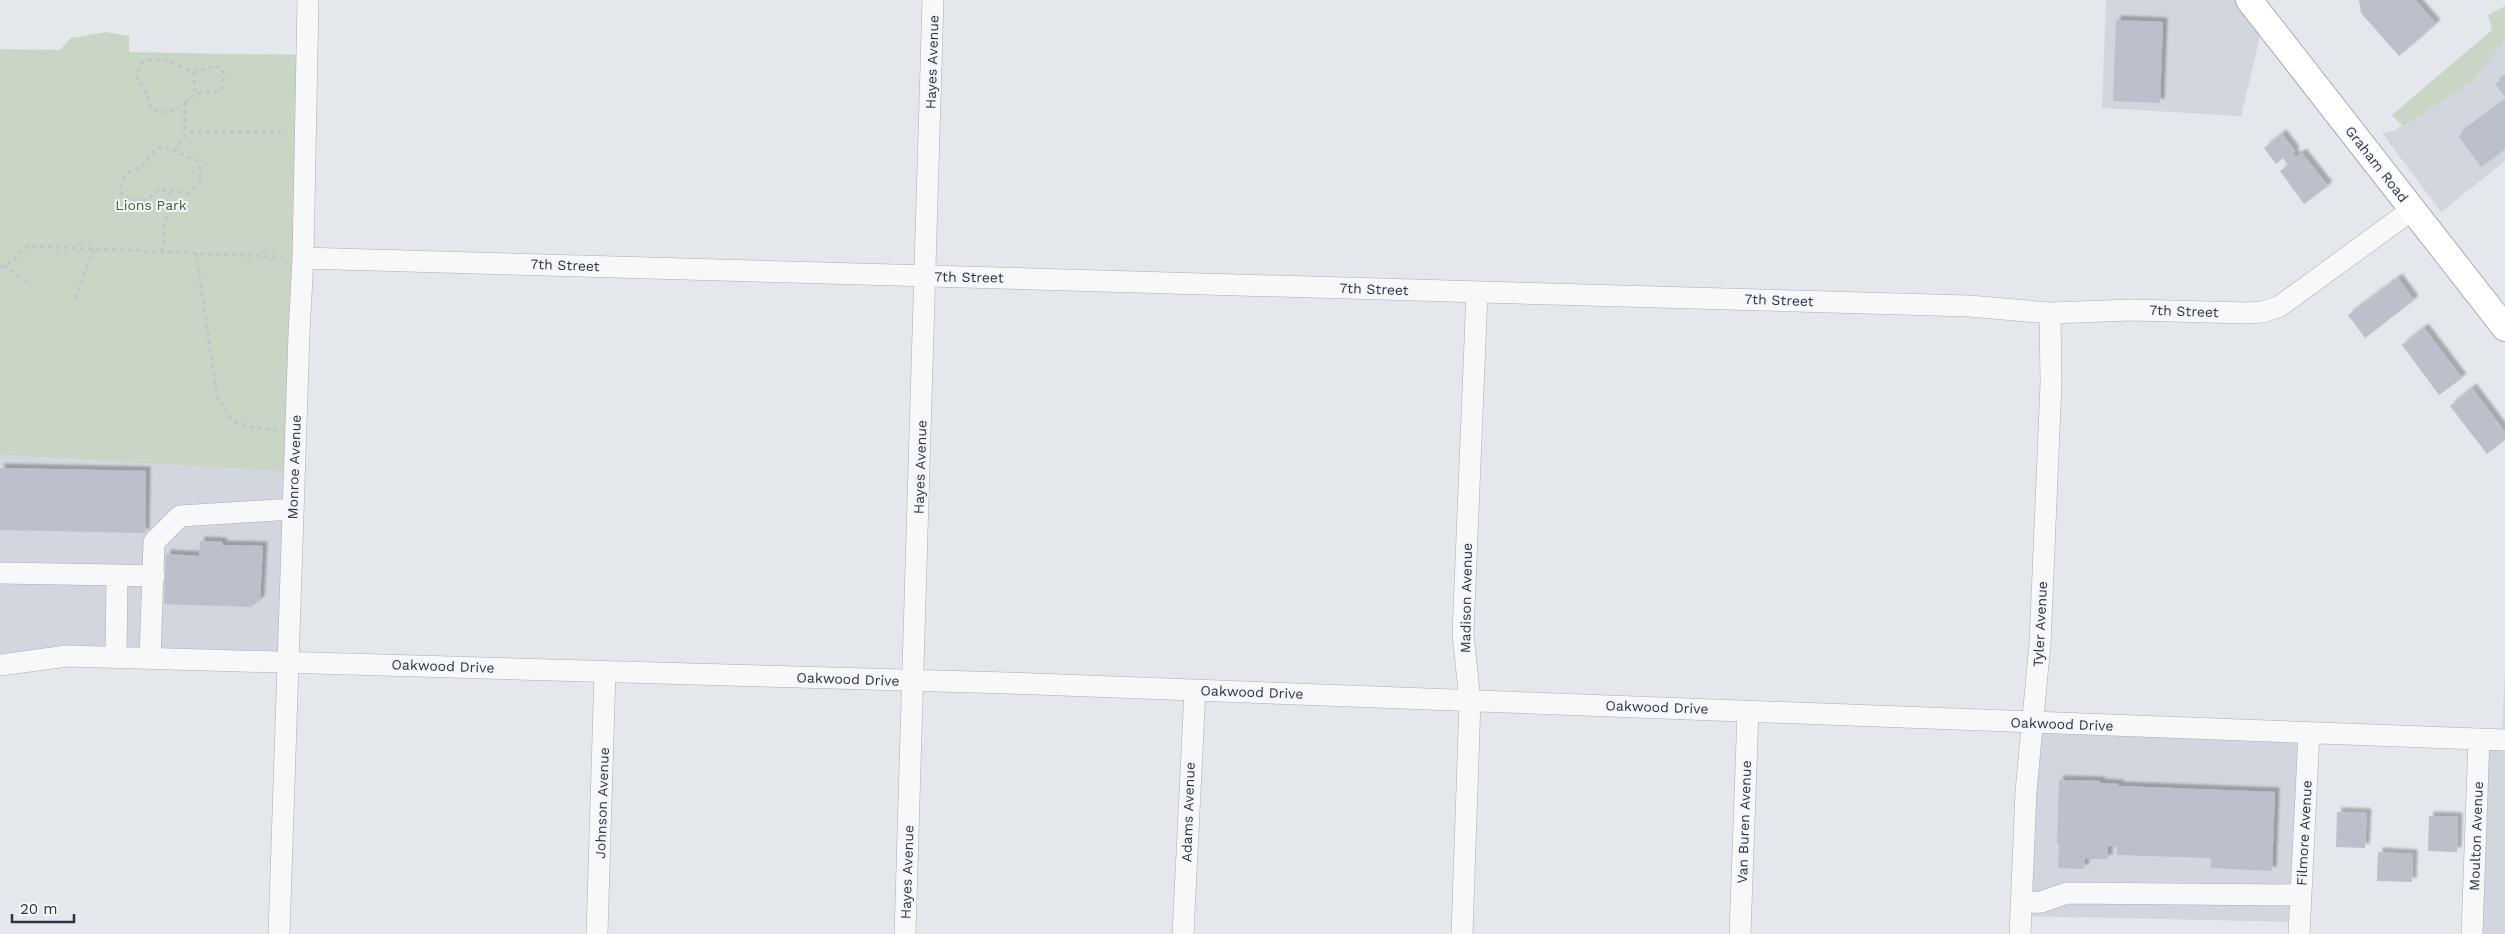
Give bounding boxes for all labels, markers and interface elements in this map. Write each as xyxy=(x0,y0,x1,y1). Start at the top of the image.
street label: Hayes Avenue xyxy=(922,15,942,109)
street label: Graham Road xyxy=(2342,123,2412,205)
park label: Lions Park xyxy=(115,197,187,213)
street label: 7th Street xyxy=(530,256,600,274)
street label: 7th Street xyxy=(934,268,1004,286)
street label: 7th Street xyxy=(1339,280,1409,298)
street label: 7th Street xyxy=(1744,291,1814,309)
street label: 7th Street xyxy=(2149,302,2219,320)
street label: Monroe Avenue xyxy=(284,414,304,520)
street label: Hayes Avenue xyxy=(910,420,930,514)
street label: Madison Avenue xyxy=(1457,543,1475,653)
street label: Tyler Avenue xyxy=(2030,581,2050,667)
street label: Oakwood Drive xyxy=(391,656,495,676)
street label: Oakwood Drive xyxy=(796,669,900,689)
street label: Oakwood Drive xyxy=(1200,682,1304,702)
street label: Oakwood Drive xyxy=(1605,697,1709,717)
street label: Oakwood Drive xyxy=(2010,714,2114,734)
street label: Johnson Avenue xyxy=(592,747,612,859)
street label: Van Buren Avenue xyxy=(1734,760,1754,884)
street label: Adams Avenue xyxy=(1178,762,1198,862)
street label: Filmore Avenue xyxy=(2293,780,2315,886)
street label: Moulton Avenue xyxy=(2466,781,2486,891)
street label: Hayes Avenue xyxy=(897,825,917,919)
scale bar xyxy=(12,892,75,924)
text: 20 m xyxy=(20,900,58,918)

